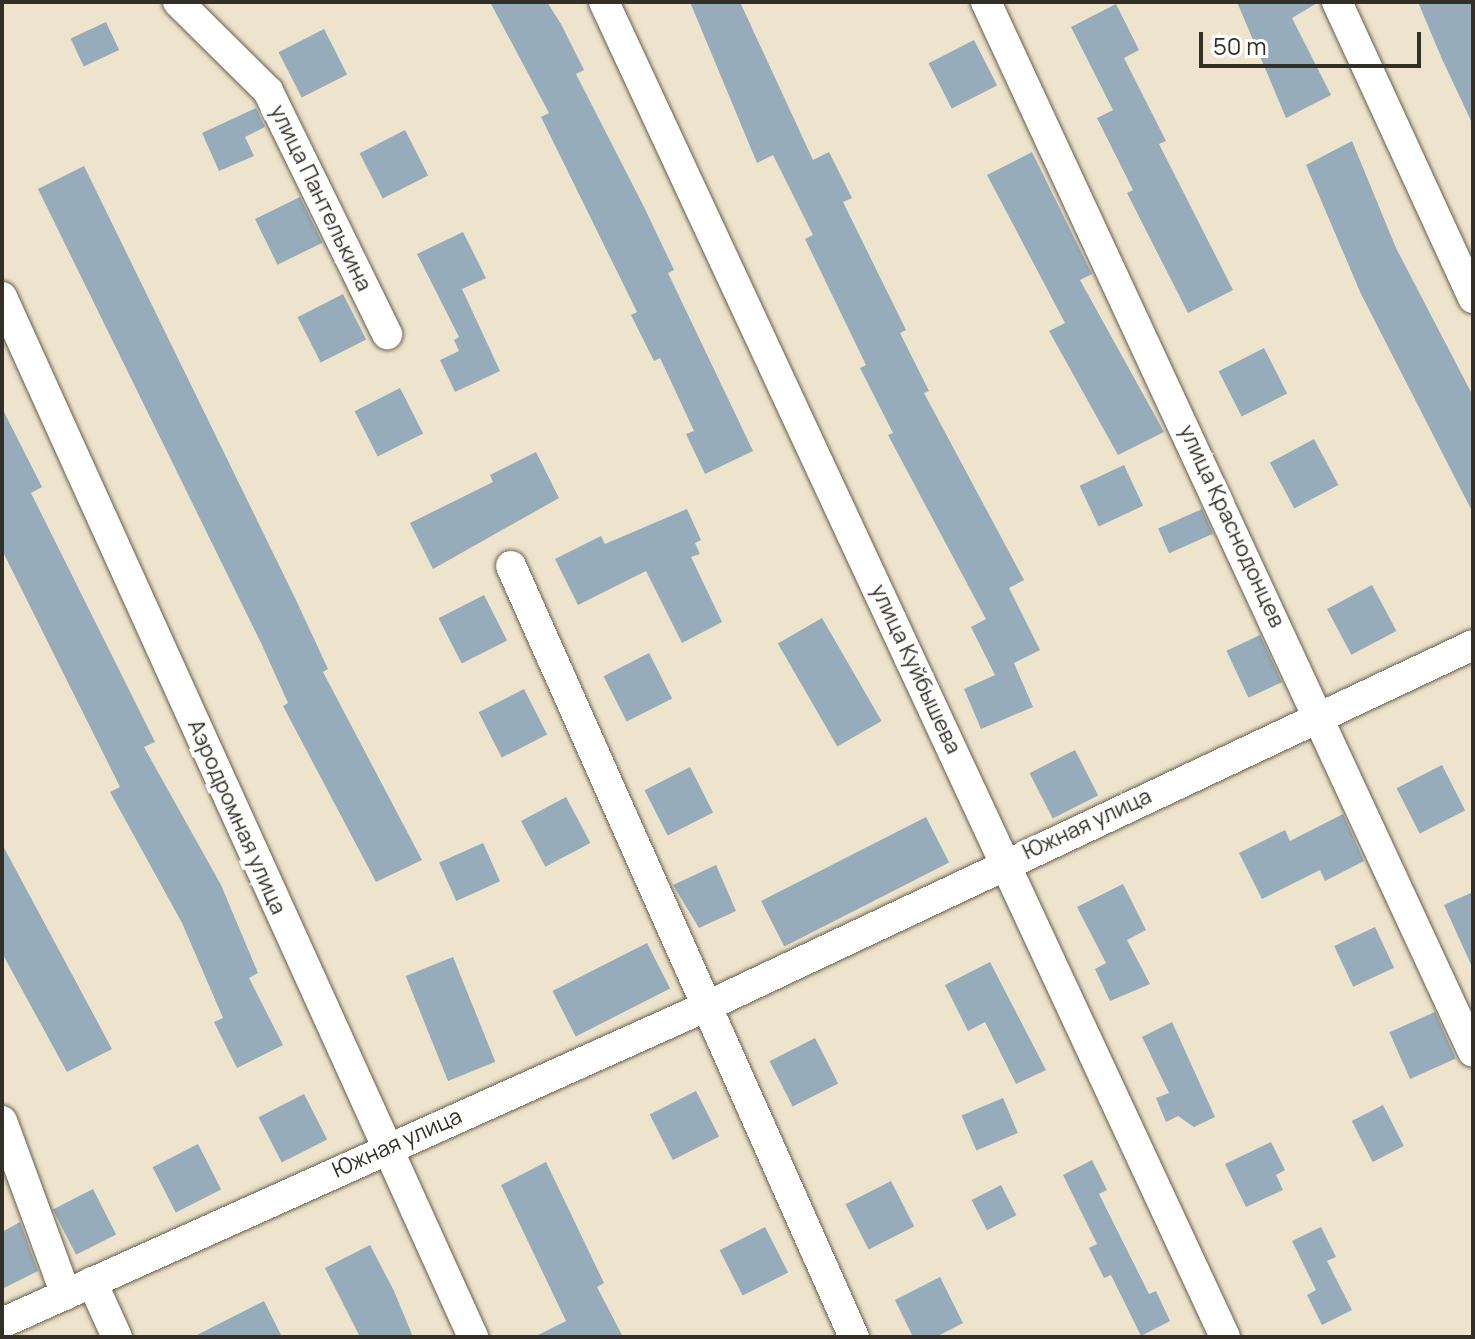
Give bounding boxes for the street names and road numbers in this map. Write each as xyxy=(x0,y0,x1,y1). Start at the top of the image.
street label: улица Пантелькина xyxy=(264,101,378,295)
street label: улица Краснодонцев xyxy=(1173,421,1291,631)
street label: улица Куйбышева xyxy=(865,580,967,758)
street label: Аэродромная улица xyxy=(182,715,292,919)
street label: Южная улица xyxy=(1018,783,1156,865)
street label: Южная улица xyxy=(328,1103,466,1183)

